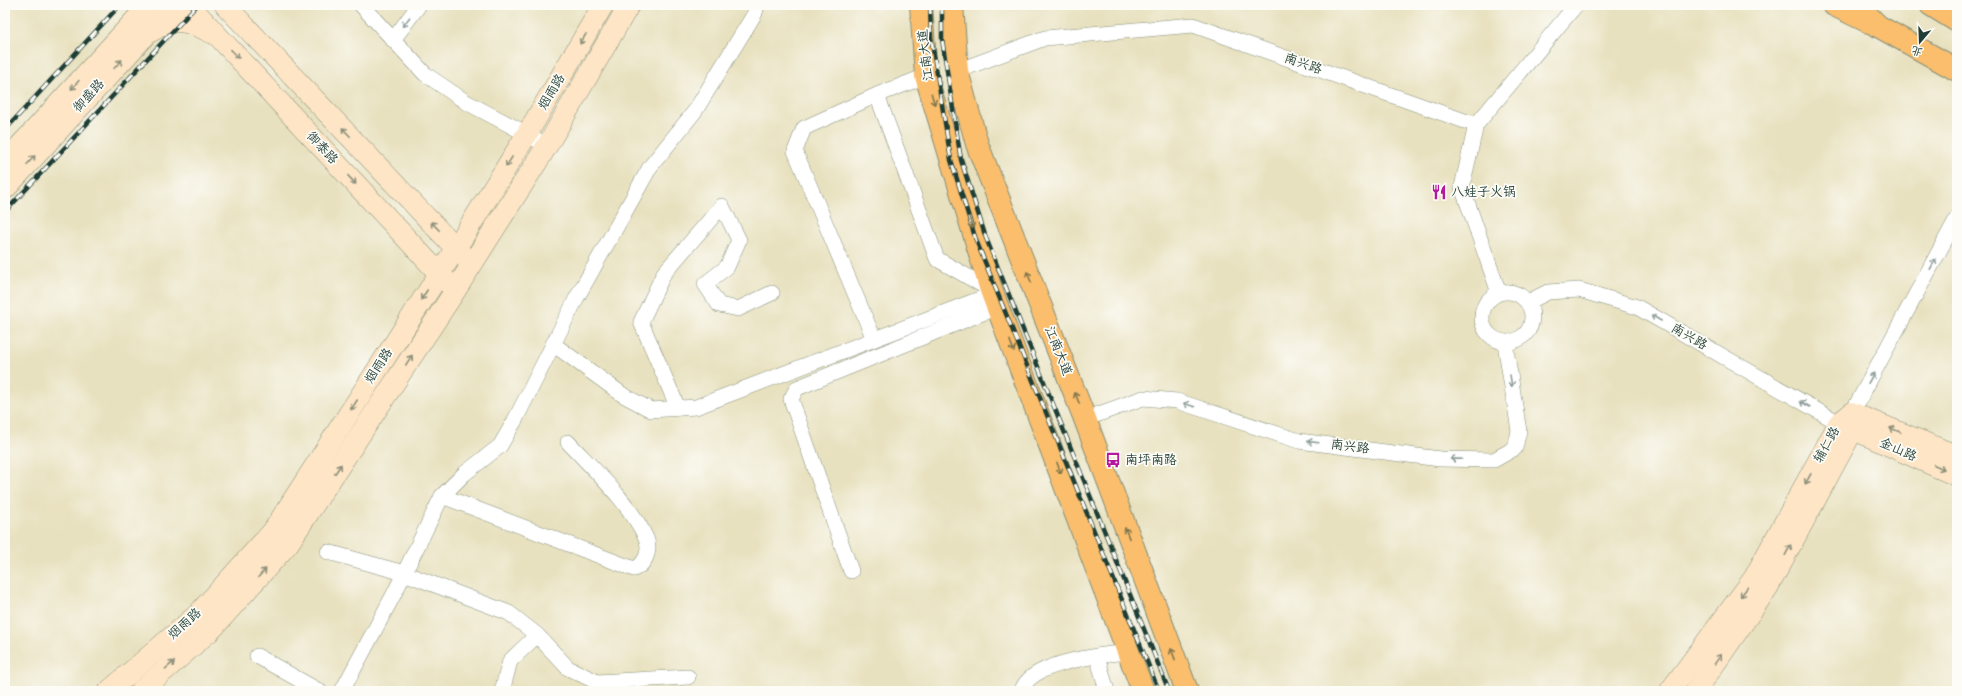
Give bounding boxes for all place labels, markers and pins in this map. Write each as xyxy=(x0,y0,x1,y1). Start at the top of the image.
restaurant icon: 八娃子火锅 xyxy=(1430,183,1448,201)
place label: 八娃子火锅 xyxy=(1451,183,1516,202)
bus stop icon: 南坪南路 xyxy=(1104,451,1122,469)
place label: 南坪南路 xyxy=(1125,451,1177,470)

